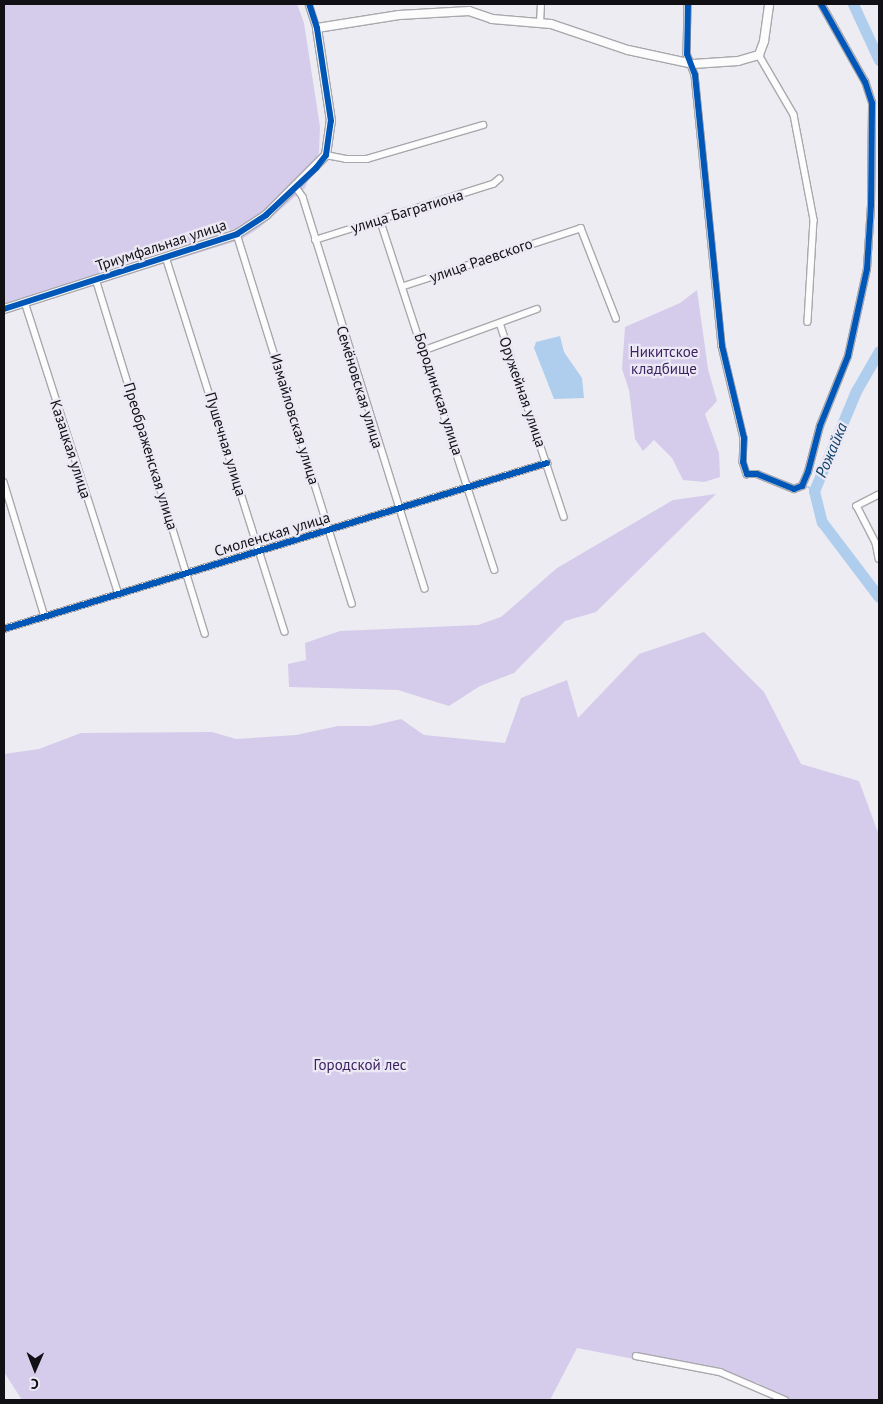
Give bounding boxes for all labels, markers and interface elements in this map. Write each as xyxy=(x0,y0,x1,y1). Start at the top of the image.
street label: улица Багратиона xyxy=(349,185,465,237)
street label: Триумфальная улица xyxy=(93,215,229,275)
street label: улица Раевского xyxy=(427,234,535,286)
street label: Семёновская улица xyxy=(333,324,387,450)
street label: Бородинская улица xyxy=(411,331,467,457)
street label: Оружейная улица xyxy=(496,334,550,450)
park label: Никитское кладбище xyxy=(630,342,698,377)
street label: Измайловская улица xyxy=(267,351,323,487)
street label: Преображенская улица xyxy=(120,380,182,532)
street label: Пушечная улица xyxy=(202,390,250,498)
street label: Казацкая улица xyxy=(47,397,95,501)
water label: Рожайка xyxy=(811,420,851,480)
street label: Смоленская улица xyxy=(212,508,332,560)
park label: Городской лес xyxy=(314,1056,406,1074)
north arrow xyxy=(10,1344,60,1394)
text: С xyxy=(31,1375,39,1393)

